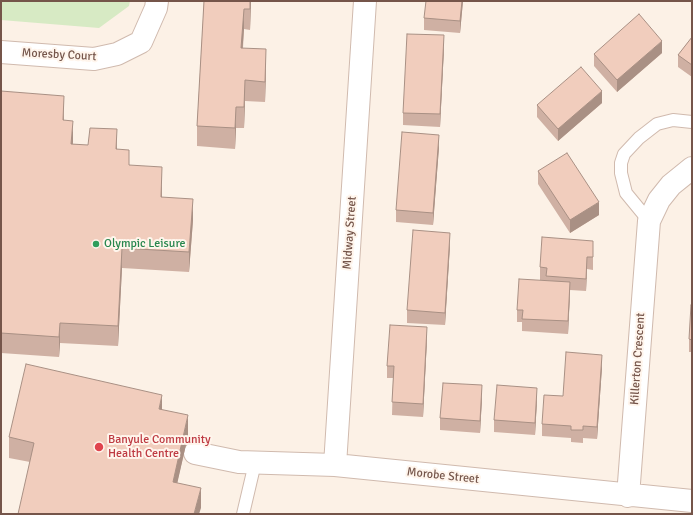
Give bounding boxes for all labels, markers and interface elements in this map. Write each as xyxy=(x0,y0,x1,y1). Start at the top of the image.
street label: Moresby Court xyxy=(21,46,97,64)
street label: Midway Street xyxy=(340,196,360,270)
place label: Olympic Leisure xyxy=(104,237,186,251)
marker: Olympic Leisure xyxy=(91,239,101,249)
street label: Killerton Crescent xyxy=(628,312,648,406)
place label: Banyule Community Health Centre xyxy=(108,433,211,461)
marker: Banyule Community Health Centre xyxy=(93,441,105,453)
street label: Morobe Street xyxy=(406,465,480,487)

